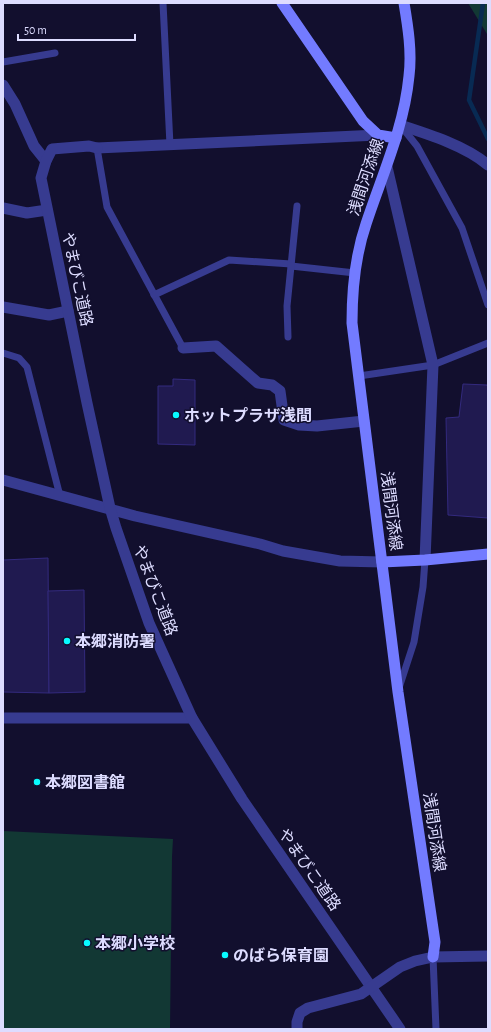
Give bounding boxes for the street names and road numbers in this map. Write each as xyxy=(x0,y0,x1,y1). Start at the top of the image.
street label: 浅間河添線 xyxy=(344,137,387,218)
street label: やまびこ道路 xyxy=(59,230,96,328)
street label: 浅間河添線 xyxy=(378,470,405,552)
street label: やまびこ道路 xyxy=(130,542,181,638)
street label: 浅間河添線 xyxy=(421,791,448,873)
street label: やまびこ道路 xyxy=(275,825,344,913)

